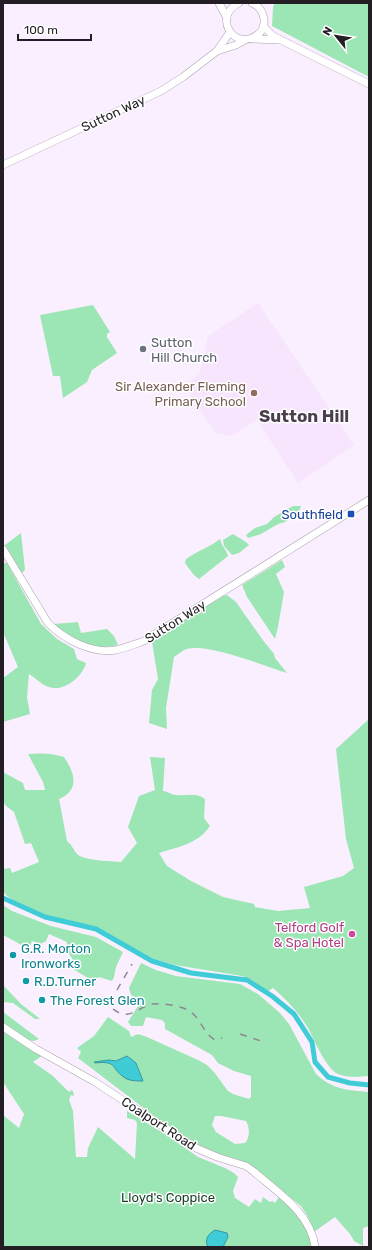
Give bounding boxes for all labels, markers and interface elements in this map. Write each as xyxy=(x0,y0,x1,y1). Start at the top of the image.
scale bar xyxy=(18,16,91,42)
north arrow xyxy=(316,16,356,56)
text: 100 m xyxy=(24,23,58,37)
text: N xyxy=(320,25,335,38)
street label: Sutton Way xyxy=(79,92,148,135)
place label: Sutton Hill Church xyxy=(151,335,217,365)
marker: Sutton Hill Church xyxy=(138,344,148,354)
place label: Sir Alexander Fleming Primary School xyxy=(115,379,246,409)
marker: Sir Alexander Fleming Primary School xyxy=(249,388,259,398)
district label: Sutton Hill xyxy=(259,406,349,426)
place label: Southfield xyxy=(281,507,343,522)
marker: Southfield xyxy=(346,509,356,519)
street label: Sutton Way xyxy=(142,597,208,646)
place label: Telford Golf & Spa Hotel xyxy=(273,920,344,950)
marker: Telford Golf & Spa Hotel xyxy=(347,929,357,939)
place label: G.R. Morton Ironworks xyxy=(21,941,91,971)
marker: G.R. Morton Ironworks xyxy=(8,950,18,960)
place label: R.D.Turner xyxy=(34,974,96,989)
marker: R.D.Turner xyxy=(21,976,31,986)
place label: The Forest Glen xyxy=(50,993,145,1008)
marker: The Forest Glen xyxy=(37,995,47,1005)
street label: Coalport Road xyxy=(119,1094,199,1153)
park label: Lloyd's Coppice xyxy=(121,1190,215,1205)

